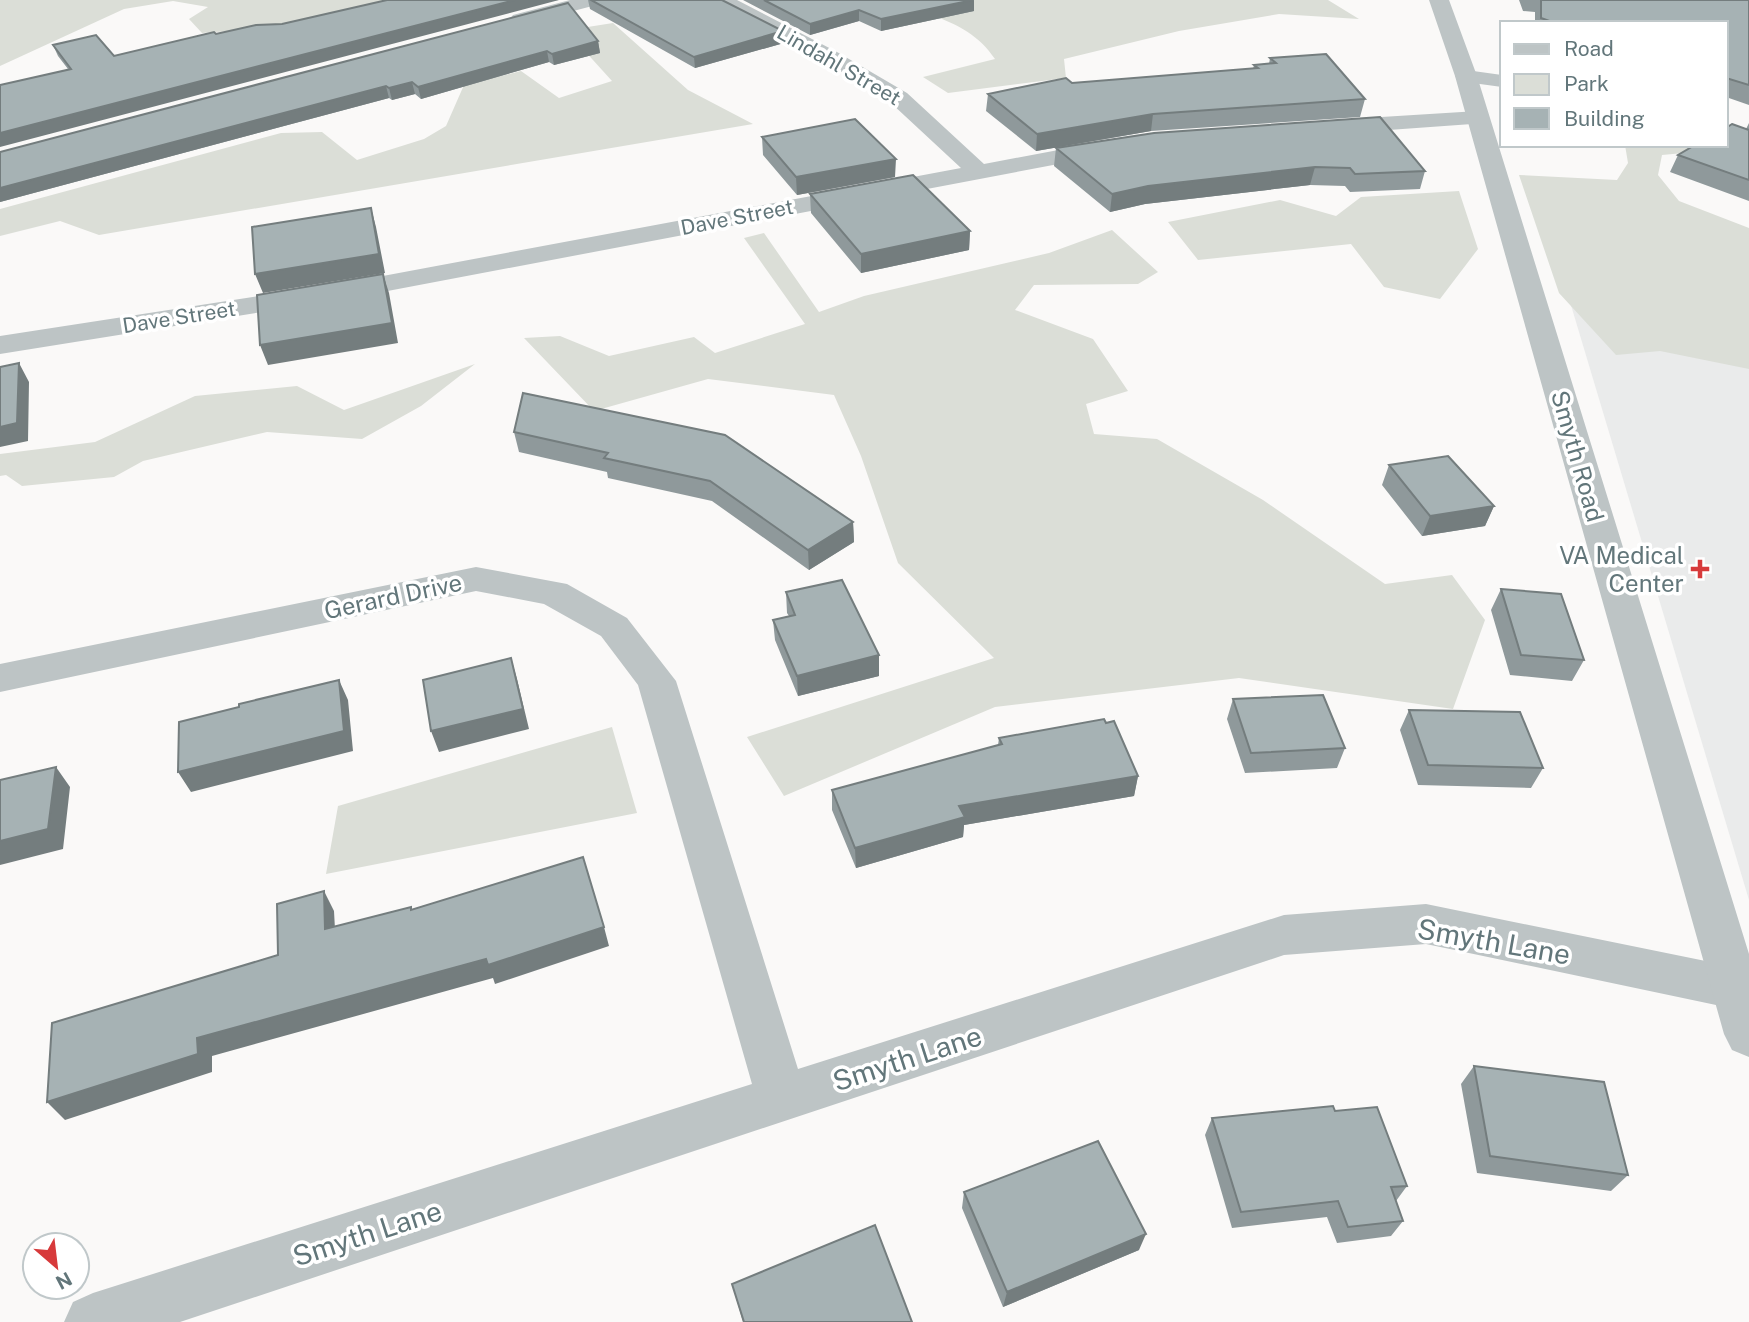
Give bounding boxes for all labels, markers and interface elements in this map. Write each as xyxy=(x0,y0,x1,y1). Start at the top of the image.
street label: Lindahl Street xyxy=(773,20,905,110)
legend xyxy=(1500,21,1728,147)
text: Road xyxy=(1564,36,1614,61)
text: Park xyxy=(1564,71,1609,96)
text: Building xyxy=(1564,106,1645,131)
street label: Dave Street xyxy=(678,194,796,240)
street label: Dave Street xyxy=(121,296,237,338)
street label: Smyth Road xyxy=(1546,387,1610,525)
place label: VA Medical Center xyxy=(1559,541,1684,597)
marker: VA Medical Center xyxy=(1690,559,1710,579)
street label: Gerard Drive xyxy=(322,568,464,624)
street label: Smyth Lane xyxy=(1415,911,1573,971)
street label: Smyth Lane xyxy=(828,1018,986,1098)
street label: Smyth Lane xyxy=(288,1193,446,1273)
north arrow xyxy=(21,1231,91,1301)
text: N xyxy=(52,1268,76,1294)

